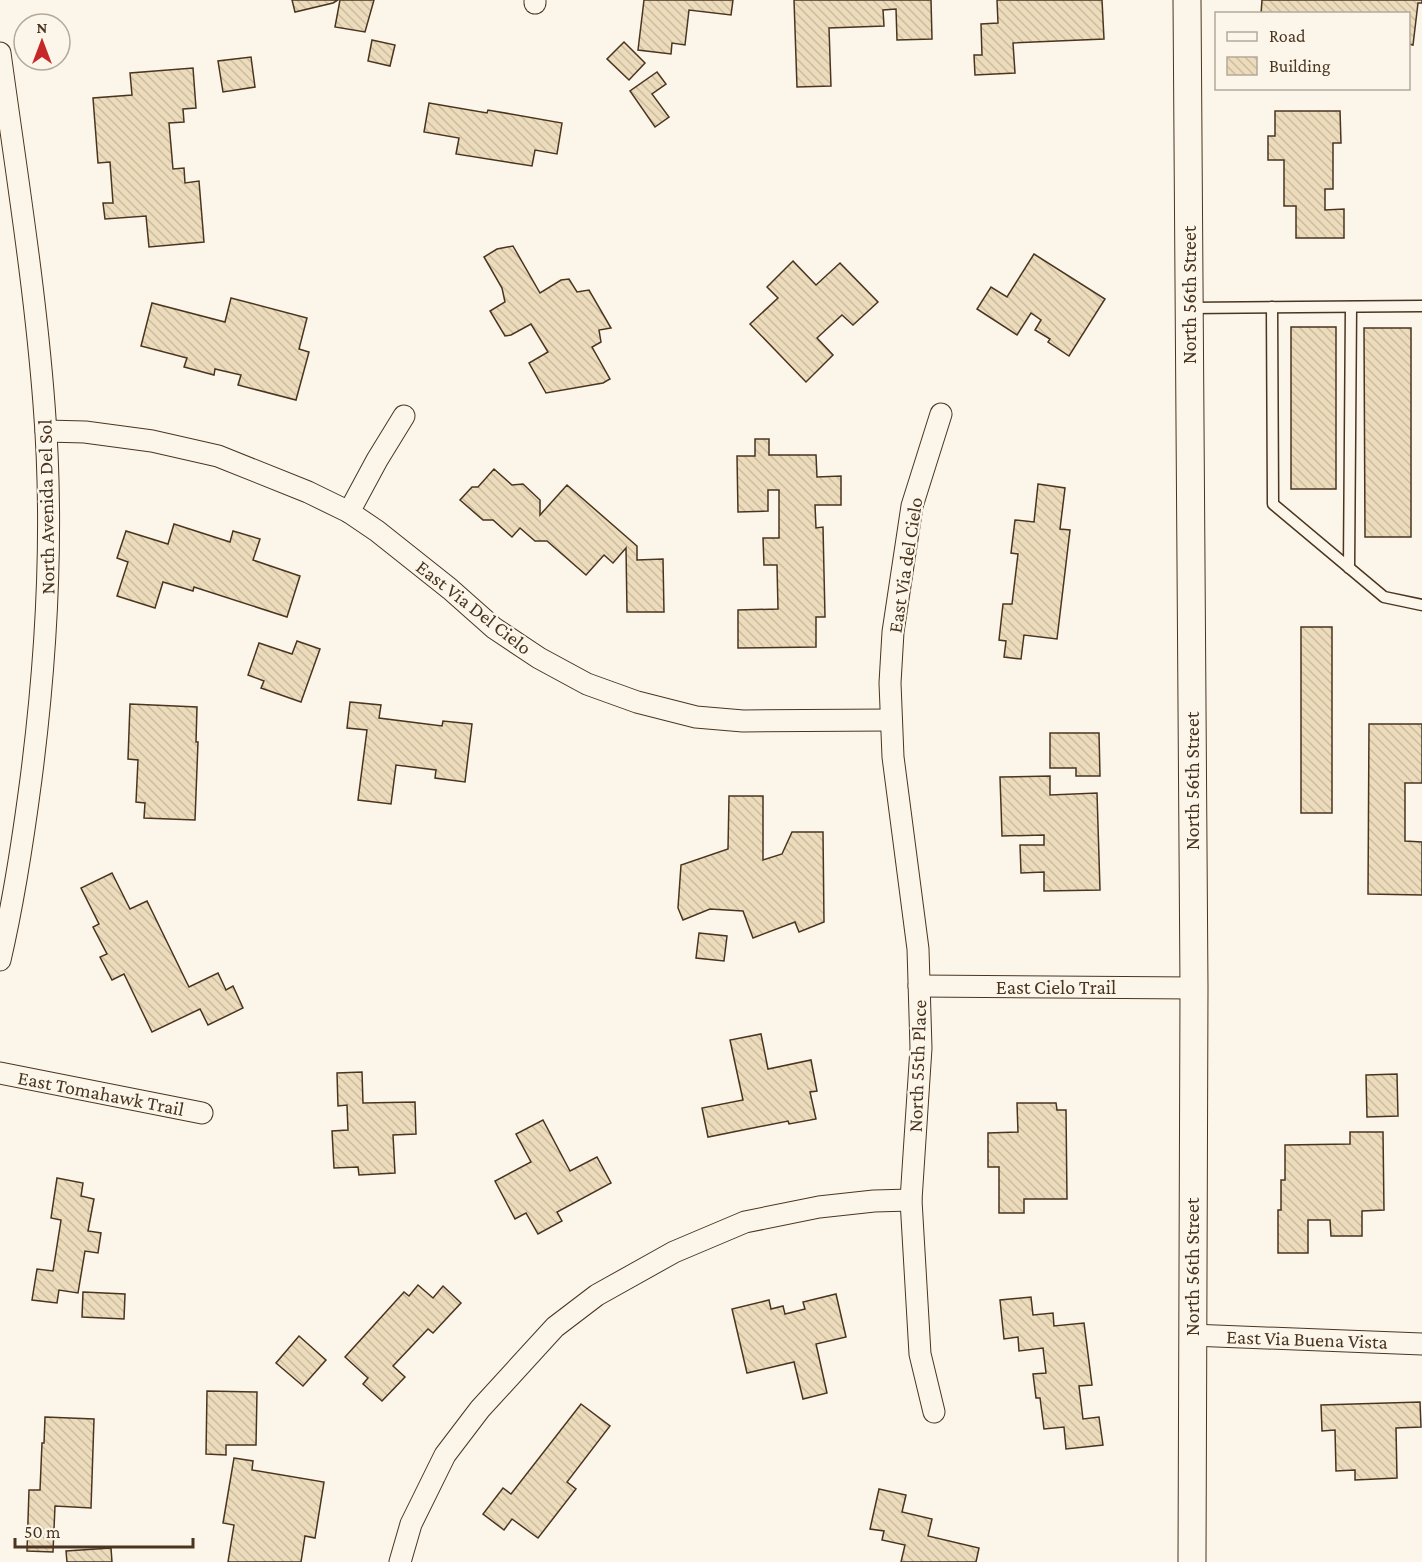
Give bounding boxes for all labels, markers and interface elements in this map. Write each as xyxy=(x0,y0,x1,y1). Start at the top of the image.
north arrow xyxy=(12,12,72,72)
legend xyxy=(1215,12,1410,90)
text: N xyxy=(37,19,48,36)
text: Road xyxy=(1269,26,1306,46)
text: Building xyxy=(1269,56,1331,76)
street label: North 56th Street xyxy=(1178,225,1200,364)
street label: North Avenida Del Sol xyxy=(33,419,59,595)
street label: East Via del Cielo xyxy=(883,496,927,634)
street label: East Via Del Cielo xyxy=(412,555,536,659)
street label: North 56th Street xyxy=(1181,711,1203,850)
street label: East Cielo Trail xyxy=(996,976,1116,998)
street label: North 55th Place xyxy=(904,999,930,1133)
street label: East Tomahawk Trail xyxy=(16,1066,186,1120)
street label: North 56th Street xyxy=(1181,1197,1203,1336)
street label: East Via Buena Vista xyxy=(1226,1325,1388,1353)
scale bar xyxy=(15,1511,194,1549)
text: 50 m xyxy=(24,1522,61,1542)

